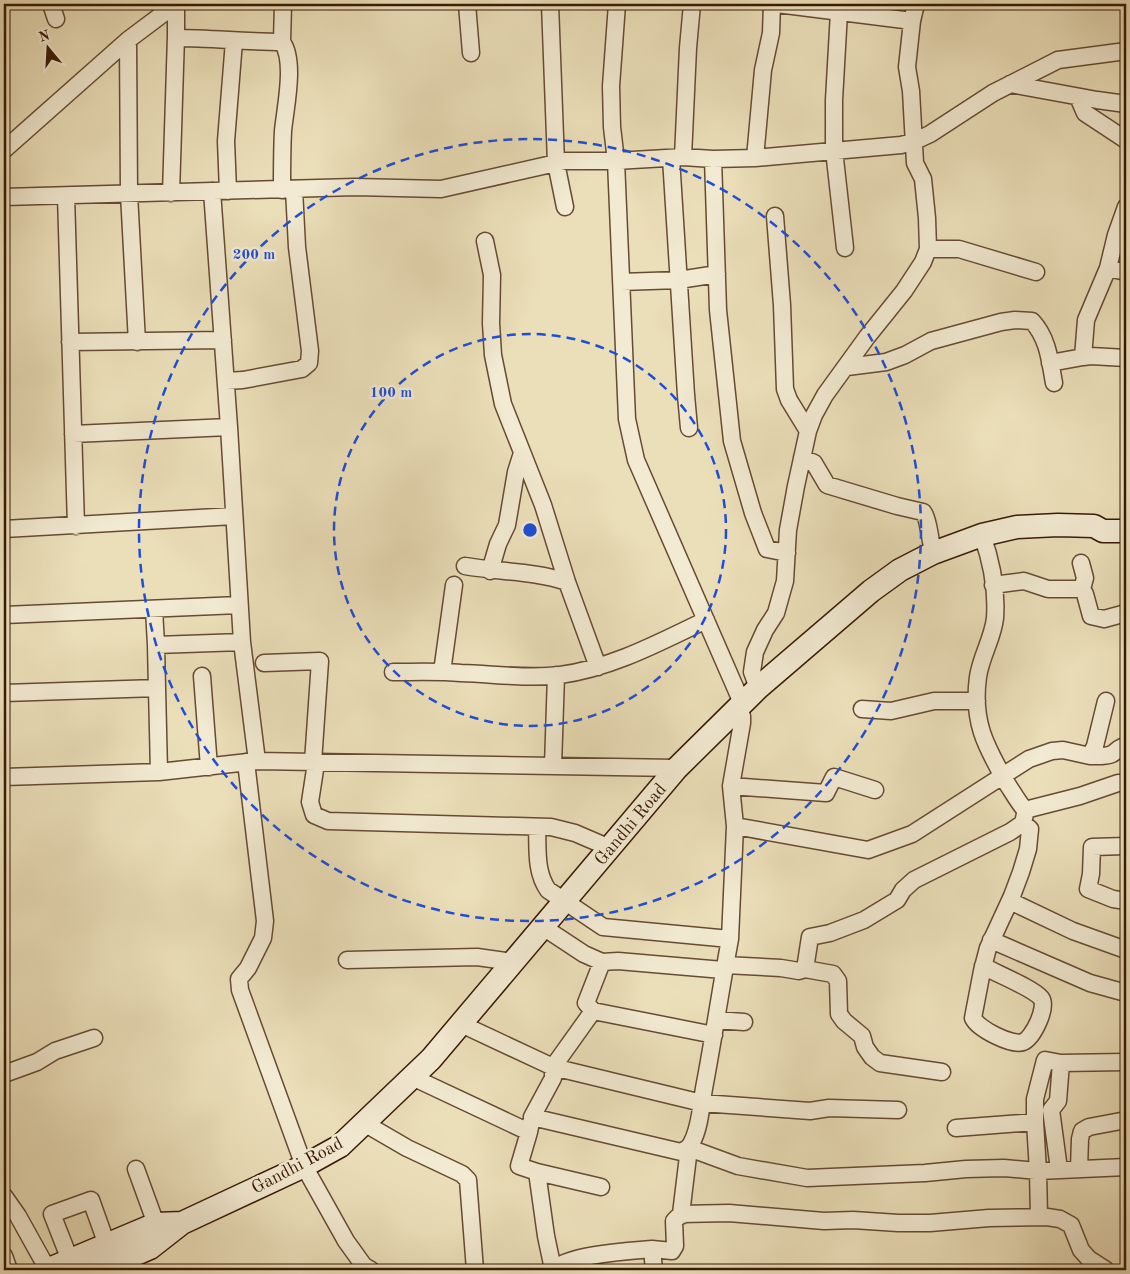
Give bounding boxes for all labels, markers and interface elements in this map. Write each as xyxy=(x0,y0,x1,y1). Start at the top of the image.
north arrow xyxy=(22,22,72,72)
text: N xyxy=(37,28,52,45)
text: 200 m xyxy=(233,248,275,263)
text: 100 m xyxy=(370,386,412,401)
centre of rings xyxy=(521,521,539,539)
street label: Gandhi Road xyxy=(591,780,670,869)
street label: Gandhi Road xyxy=(249,1134,346,1197)

